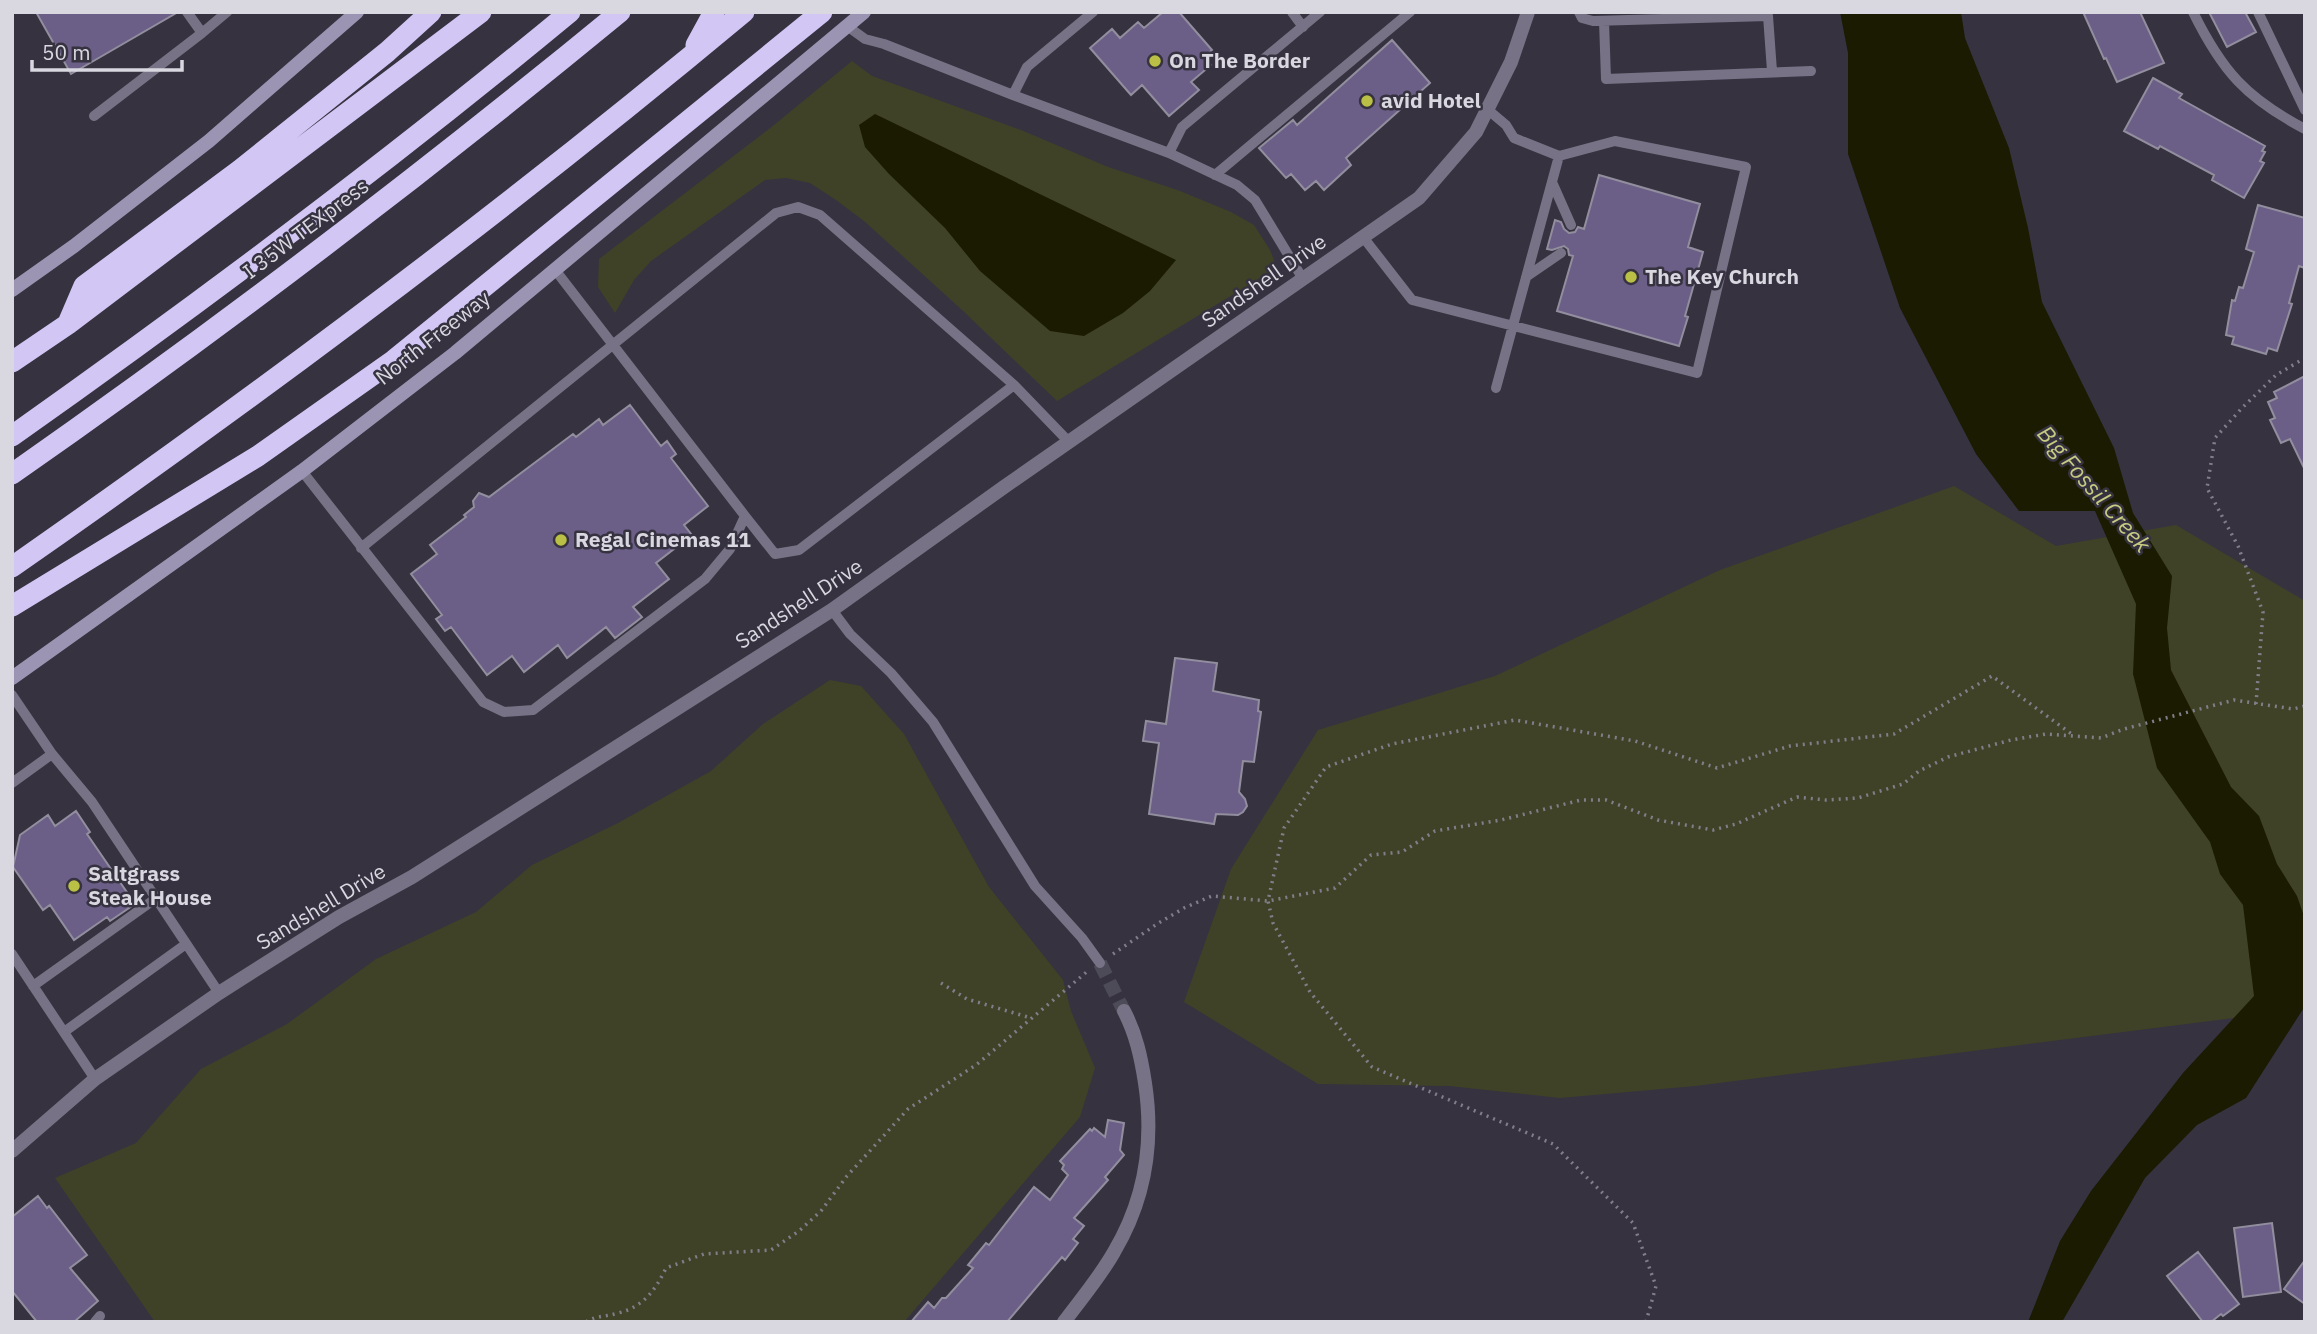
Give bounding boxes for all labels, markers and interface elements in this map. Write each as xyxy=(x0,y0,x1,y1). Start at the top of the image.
scale bar xyxy=(32,28,182,72)
text: 50 m xyxy=(42,38,91,66)
place label: On The Border xyxy=(1169,46,1311,74)
marker: On The Border xyxy=(1147,53,1163,69)
place label: avid Hotel xyxy=(1381,86,1481,114)
marker: avid Hotel xyxy=(1359,93,1375,109)
street label: I 35W TEXpress xyxy=(237,172,374,285)
street label: Sandshell Drive xyxy=(1196,227,1331,334)
place label: The Key Church xyxy=(1645,262,1799,290)
marker: The Key Church xyxy=(1623,269,1639,285)
street label: North Freeway xyxy=(369,283,496,391)
water label: Big Fossil Creek xyxy=(2031,419,2159,559)
place label: Regal Cinemas 11 xyxy=(575,525,751,553)
marker: Regal Cinemas 11 xyxy=(553,532,569,548)
street label: Sandshell Drive xyxy=(730,552,867,655)
street label: Sandshell Drive xyxy=(251,856,390,956)
place label: Saltgrass Steak House xyxy=(88,859,212,911)
marker: Saltgrass Steak House xyxy=(66,878,82,894)

